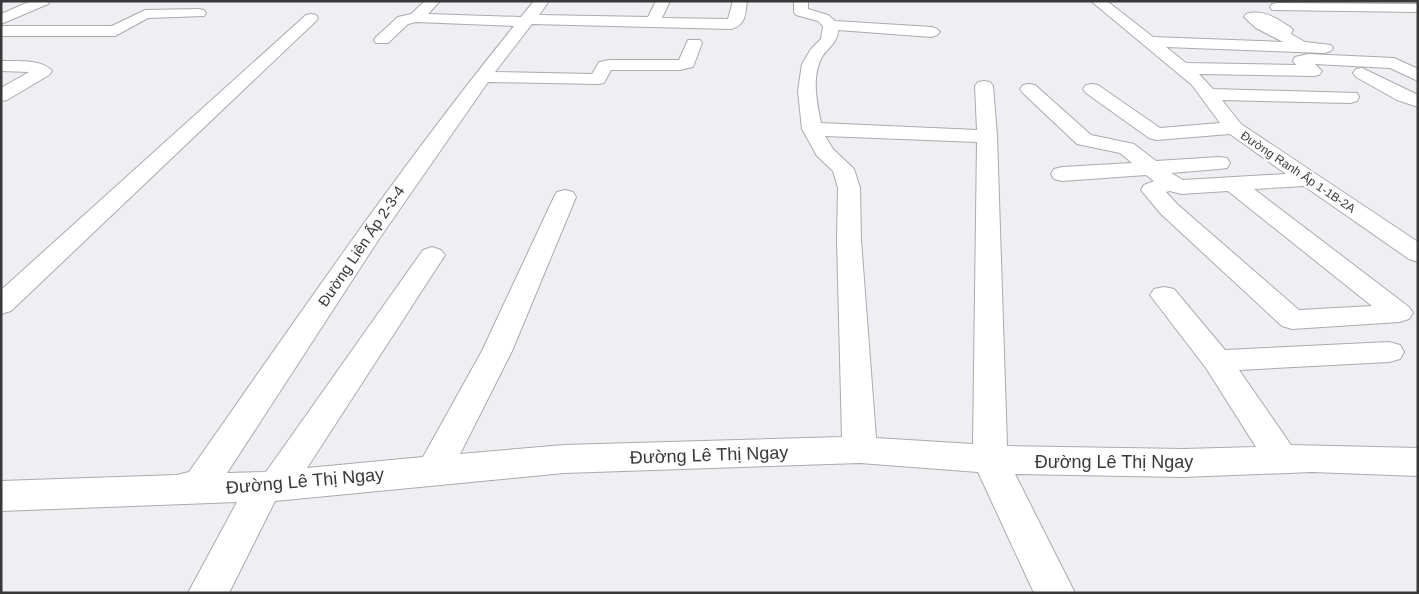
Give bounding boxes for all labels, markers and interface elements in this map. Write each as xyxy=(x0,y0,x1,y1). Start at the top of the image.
street label: Đường Ranh Ấp 1-1B-2A xyxy=(1238,128,1359,216)
street label: Đường Liên Ấp 2-3-4 xyxy=(314,183,408,309)
street label: Đường Lê Thị Ngay xyxy=(629,442,789,468)
street label: Đường Lê Thị Ngay xyxy=(1035,452,1193,472)
street label: Đường Lê Thị Ngay xyxy=(225,464,385,498)

